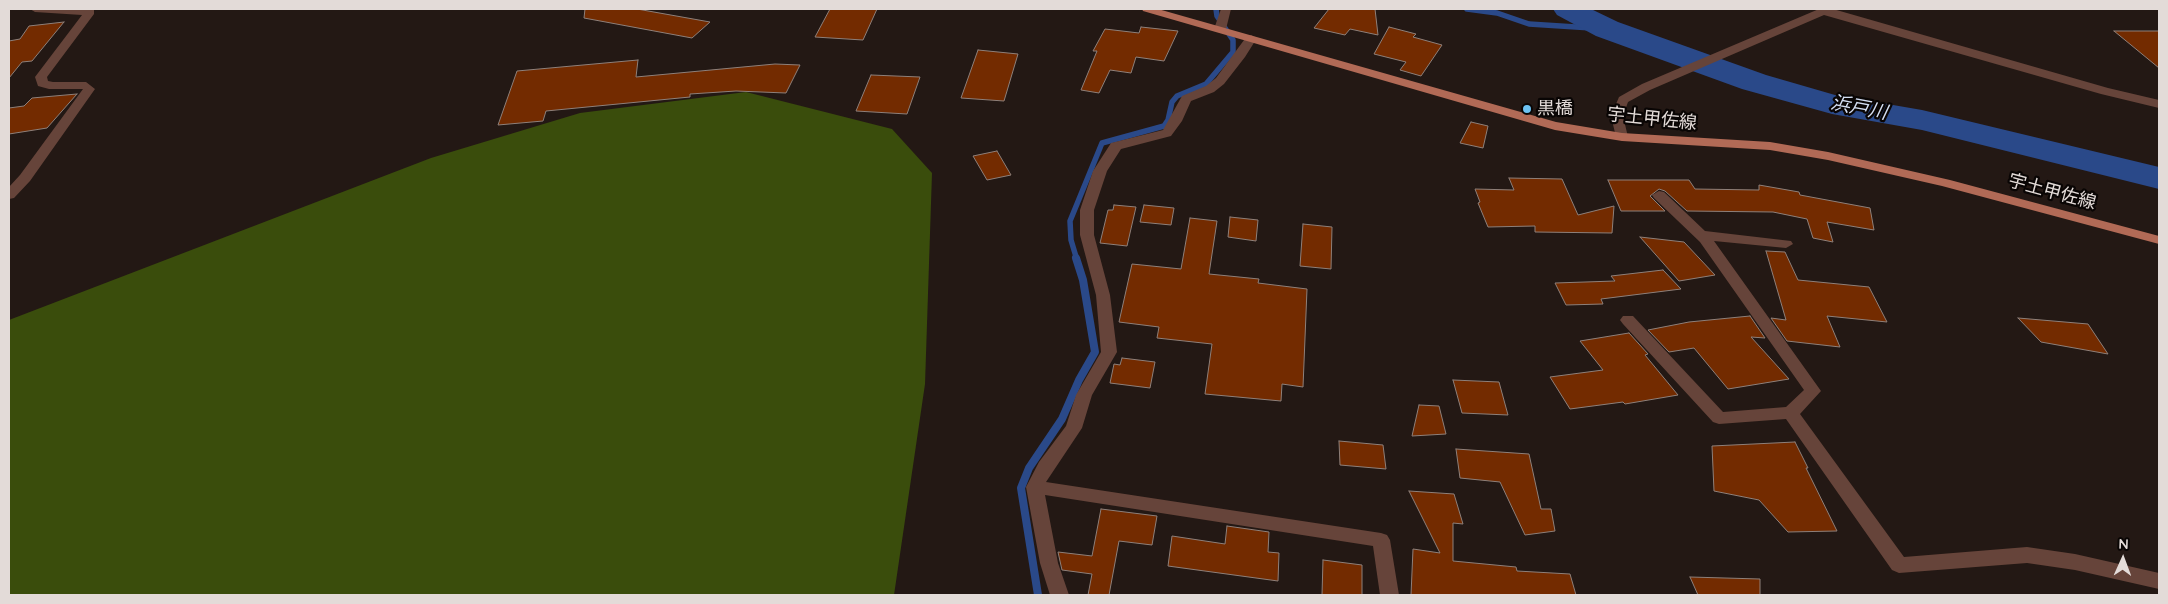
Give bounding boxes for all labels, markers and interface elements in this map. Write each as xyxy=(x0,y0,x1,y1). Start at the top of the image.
water label: 浜戸川 xyxy=(1829,91,1889,125)
place label: 黒橋 xyxy=(1537,98,1573,120)
marker: 黒橋 xyxy=(1521,103,1533,115)
street label: 宇土甲佐線 xyxy=(1606,104,1698,134)
street label: 宇土甲佐線 xyxy=(2006,170,2098,214)
north arrow xyxy=(2098,534,2148,584)
text: N xyxy=(2118,535,2129,553)

